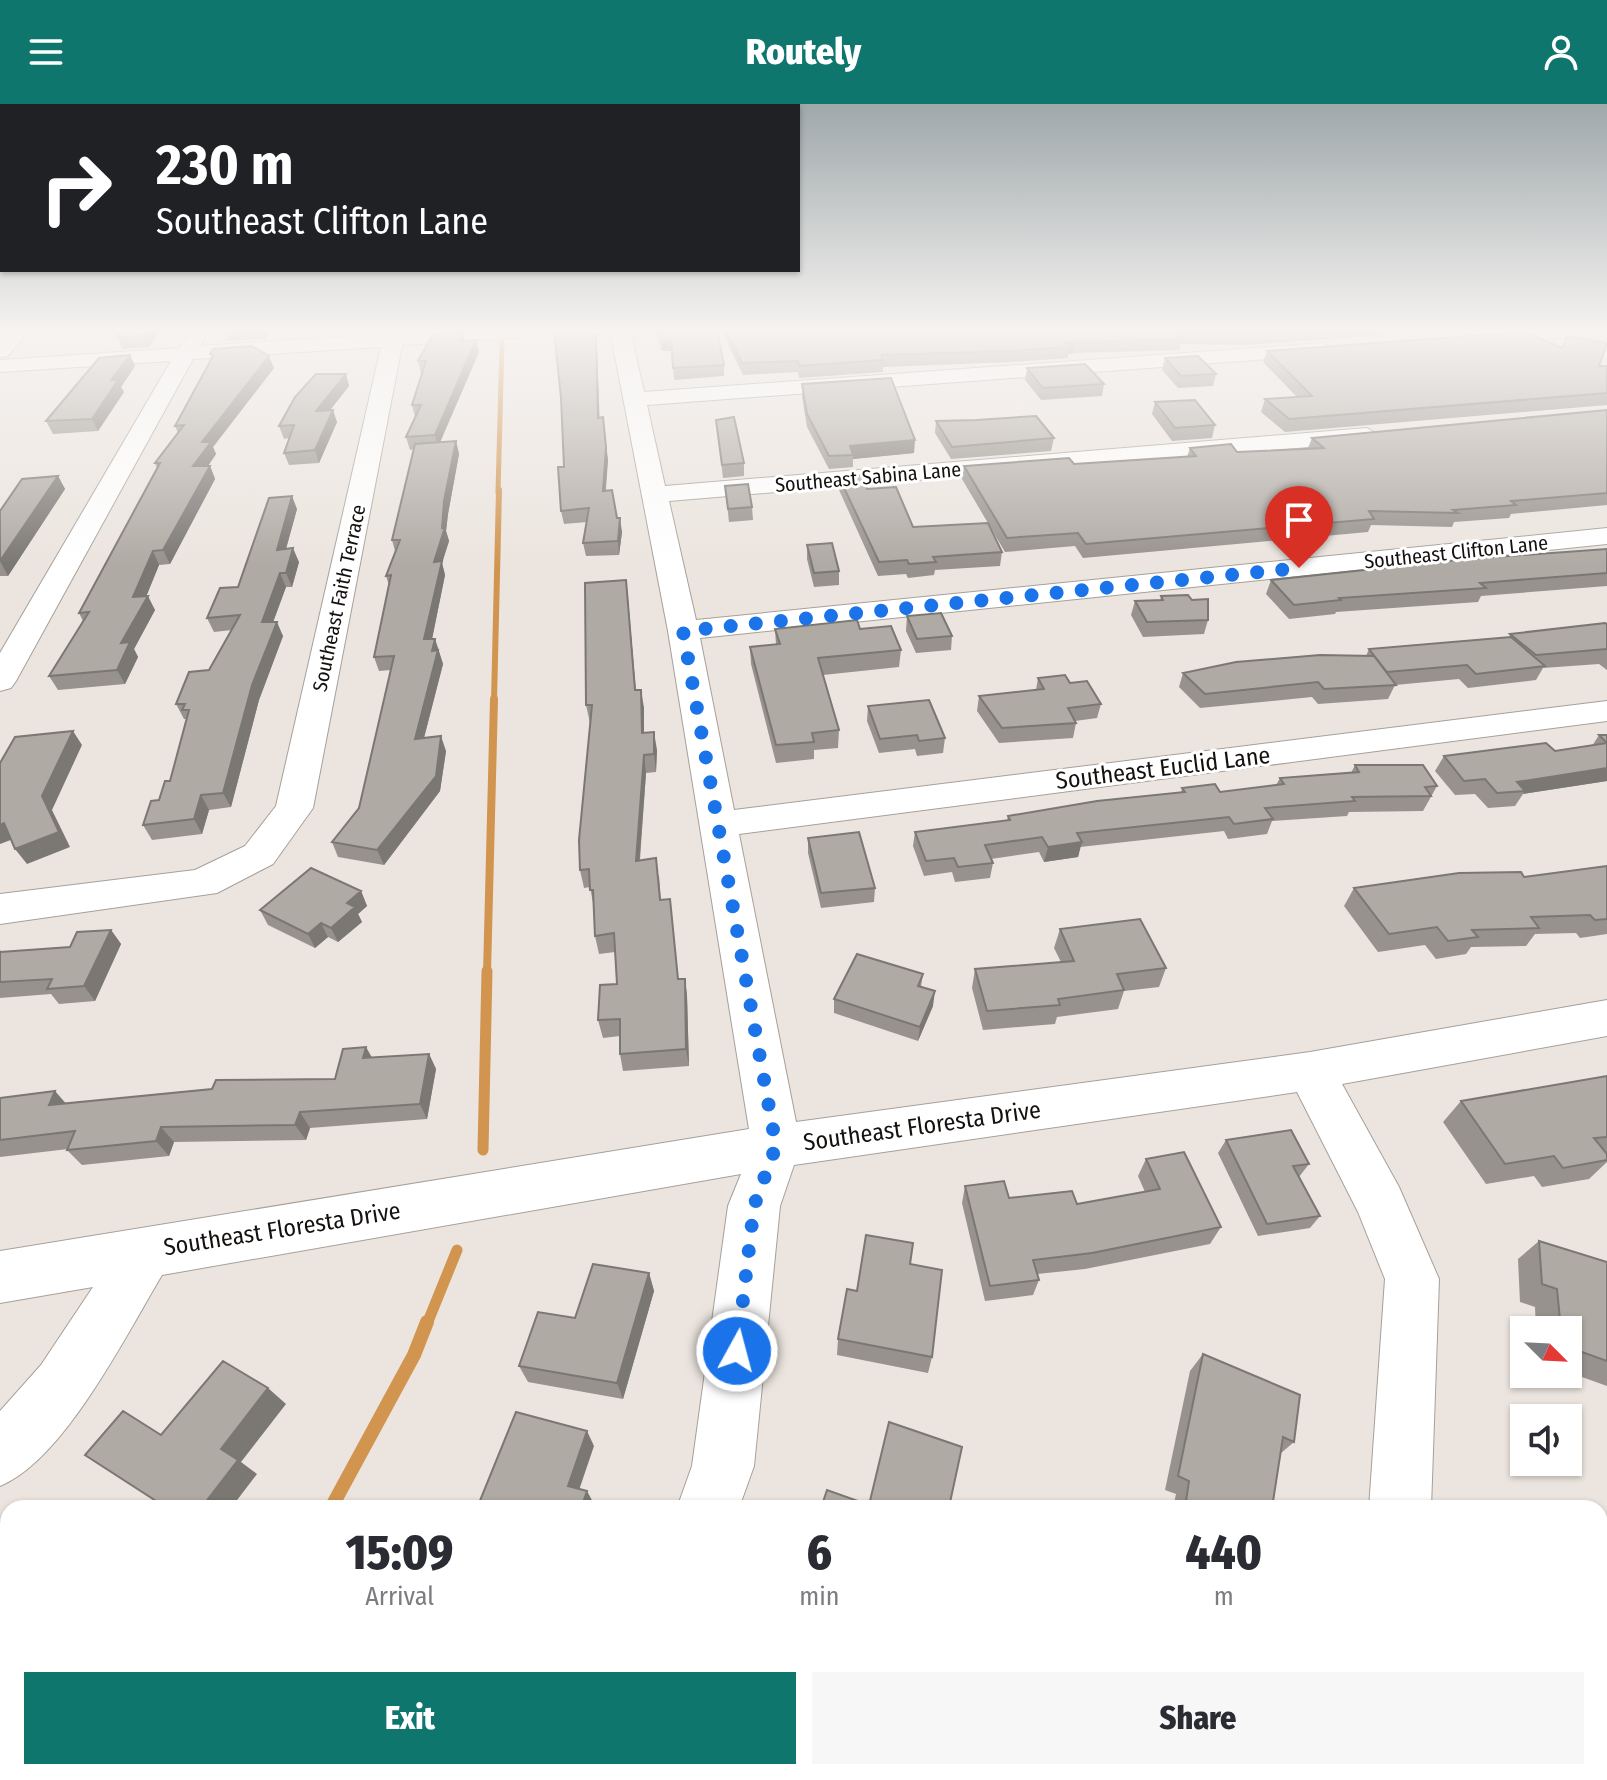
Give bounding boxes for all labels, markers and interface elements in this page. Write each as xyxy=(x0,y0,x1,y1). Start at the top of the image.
icon: menu xyxy=(24,30,68,74)
text: Routely xyxy=(746,30,861,74)
icon: person xyxy=(1539,30,1583,74)
text: 230 m xyxy=(156,132,293,199)
icon: right xyxy=(24,136,128,240)
text: Southeast Clifton Lane xyxy=(156,200,488,244)
street label: Southeast Sabina Lane xyxy=(774,457,962,497)
pin xyxy=(1265,486,1333,568)
icon: arrive xyxy=(1277,498,1321,542)
street label: Southeast Faith Terrace xyxy=(307,502,371,694)
street label: Southeast Clifton Lane xyxy=(1363,530,1549,574)
street label: Southeast Euclid Lane xyxy=(1054,741,1272,795)
street label: Southeast Floresta Drive xyxy=(802,1095,1042,1157)
street label: Southeast Floresta Drive xyxy=(162,1196,402,1262)
position arrow xyxy=(695,1309,779,1393)
north arrow xyxy=(1510,1316,1582,1388)
map controls xyxy=(1510,1316,1582,1476)
button: sound xyxy=(1510,1404,1582,1476)
text: 15:09 xyxy=(346,1524,453,1582)
text: 6 xyxy=(807,1524,832,1582)
text: 440 xyxy=(1185,1524,1262,1582)
text: Arrival xyxy=(365,1581,434,1612)
text: min xyxy=(799,1581,839,1612)
text: m xyxy=(1214,1581,1234,1612)
button: Exit xyxy=(24,1672,796,1764)
button: Share xyxy=(812,1672,1584,1764)

